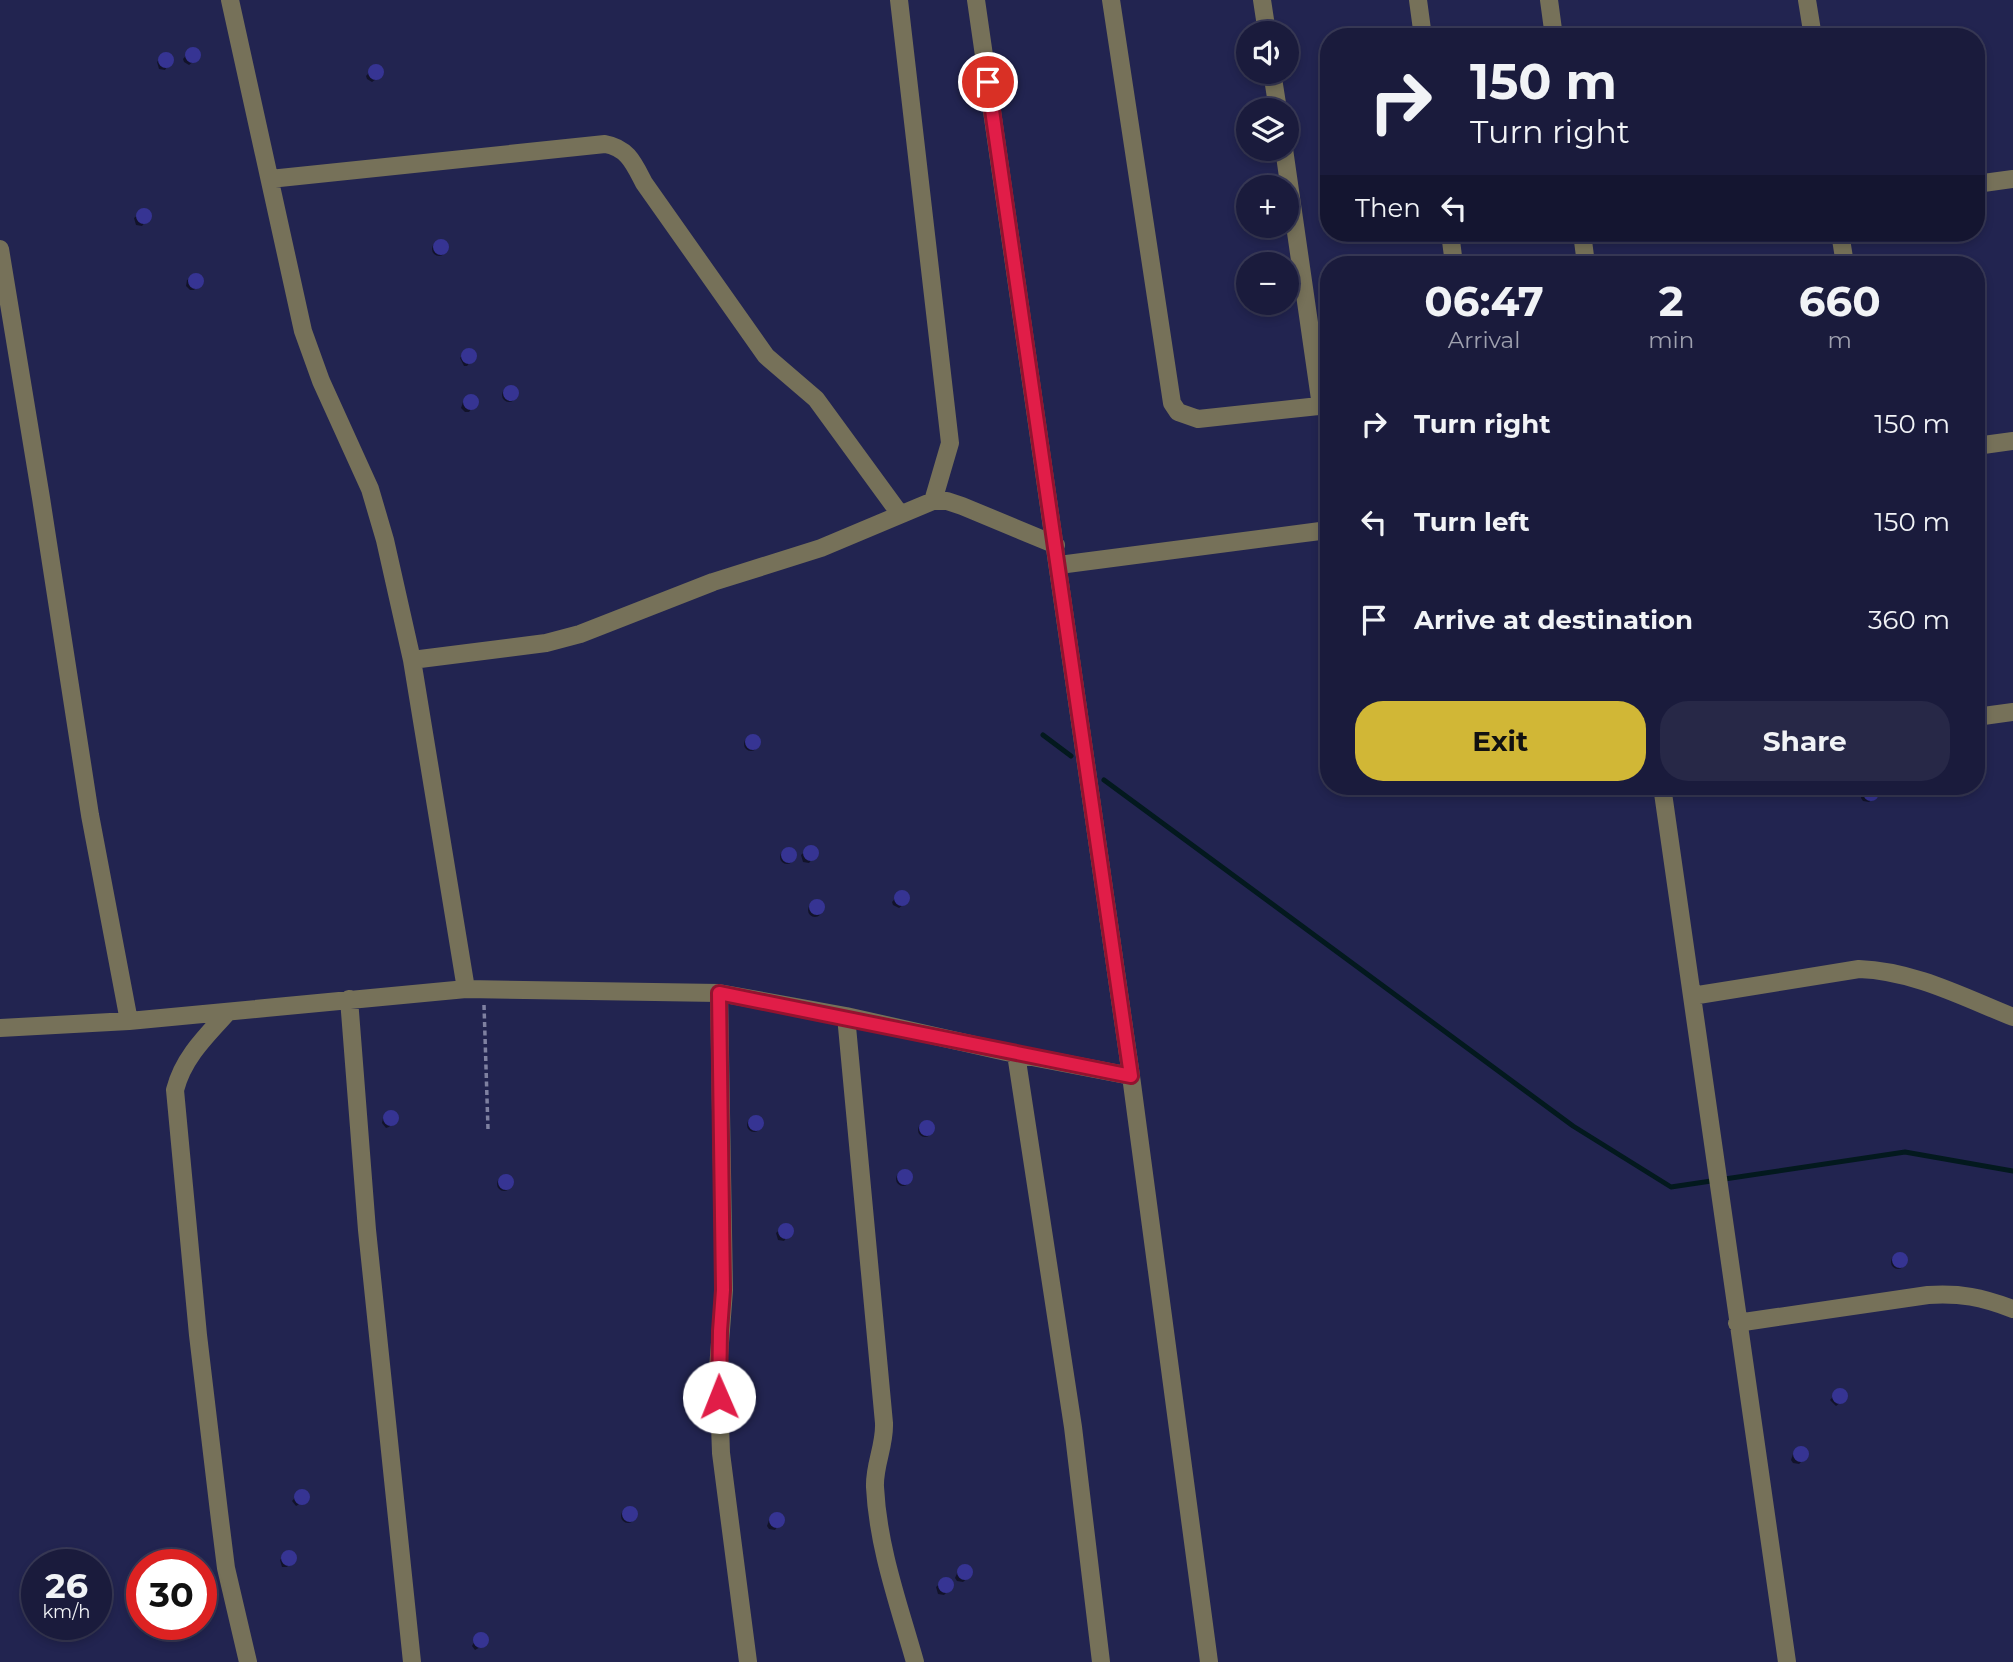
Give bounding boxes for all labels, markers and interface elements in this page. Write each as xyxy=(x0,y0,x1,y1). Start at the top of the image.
map controls xyxy=(1236,21,1299,315)
button: sound xyxy=(1236,21,1299,84)
pin xyxy=(958,52,1018,112)
text: 150 m xyxy=(1470,52,1617,111)
icon: right xyxy=(1355,56,1446,147)
icon: arrive xyxy=(969,63,1007,101)
button: layers xyxy=(1236,98,1299,161)
text: Turn right xyxy=(1470,112,1630,151)
button: + xyxy=(1236,175,1299,238)
icon: left xyxy=(1435,189,1473,227)
text: Then xyxy=(1355,192,1421,224)
button: − xyxy=(1236,252,1299,315)
text: 06:47 xyxy=(1424,275,1544,327)
text: 2 xyxy=(1659,275,1684,327)
text: 660 xyxy=(1799,275,1881,327)
text: Arrival xyxy=(1448,326,1520,354)
text: min xyxy=(1648,326,1694,354)
text: m xyxy=(1827,326,1852,354)
icon: right xyxy=(1355,405,1393,443)
text: Turn right xyxy=(1414,408,1550,440)
text: 150 m xyxy=(1874,408,1950,440)
icon: left xyxy=(1355,503,1393,541)
text: Turn left xyxy=(1414,506,1530,538)
text: 150 m xyxy=(1874,506,1950,538)
icon: arrive xyxy=(1355,601,1393,639)
text: Arrive at destination xyxy=(1414,604,1693,636)
text: 360 m xyxy=(1868,604,1950,636)
button: Exit xyxy=(1355,701,1646,781)
button: Share xyxy=(1660,701,1950,781)
position arrow xyxy=(682,1360,756,1434)
speed limit sign: 30 xyxy=(126,1549,217,1640)
text: 26 xyxy=(45,1564,88,1607)
text: km/h xyxy=(42,1601,91,1623)

